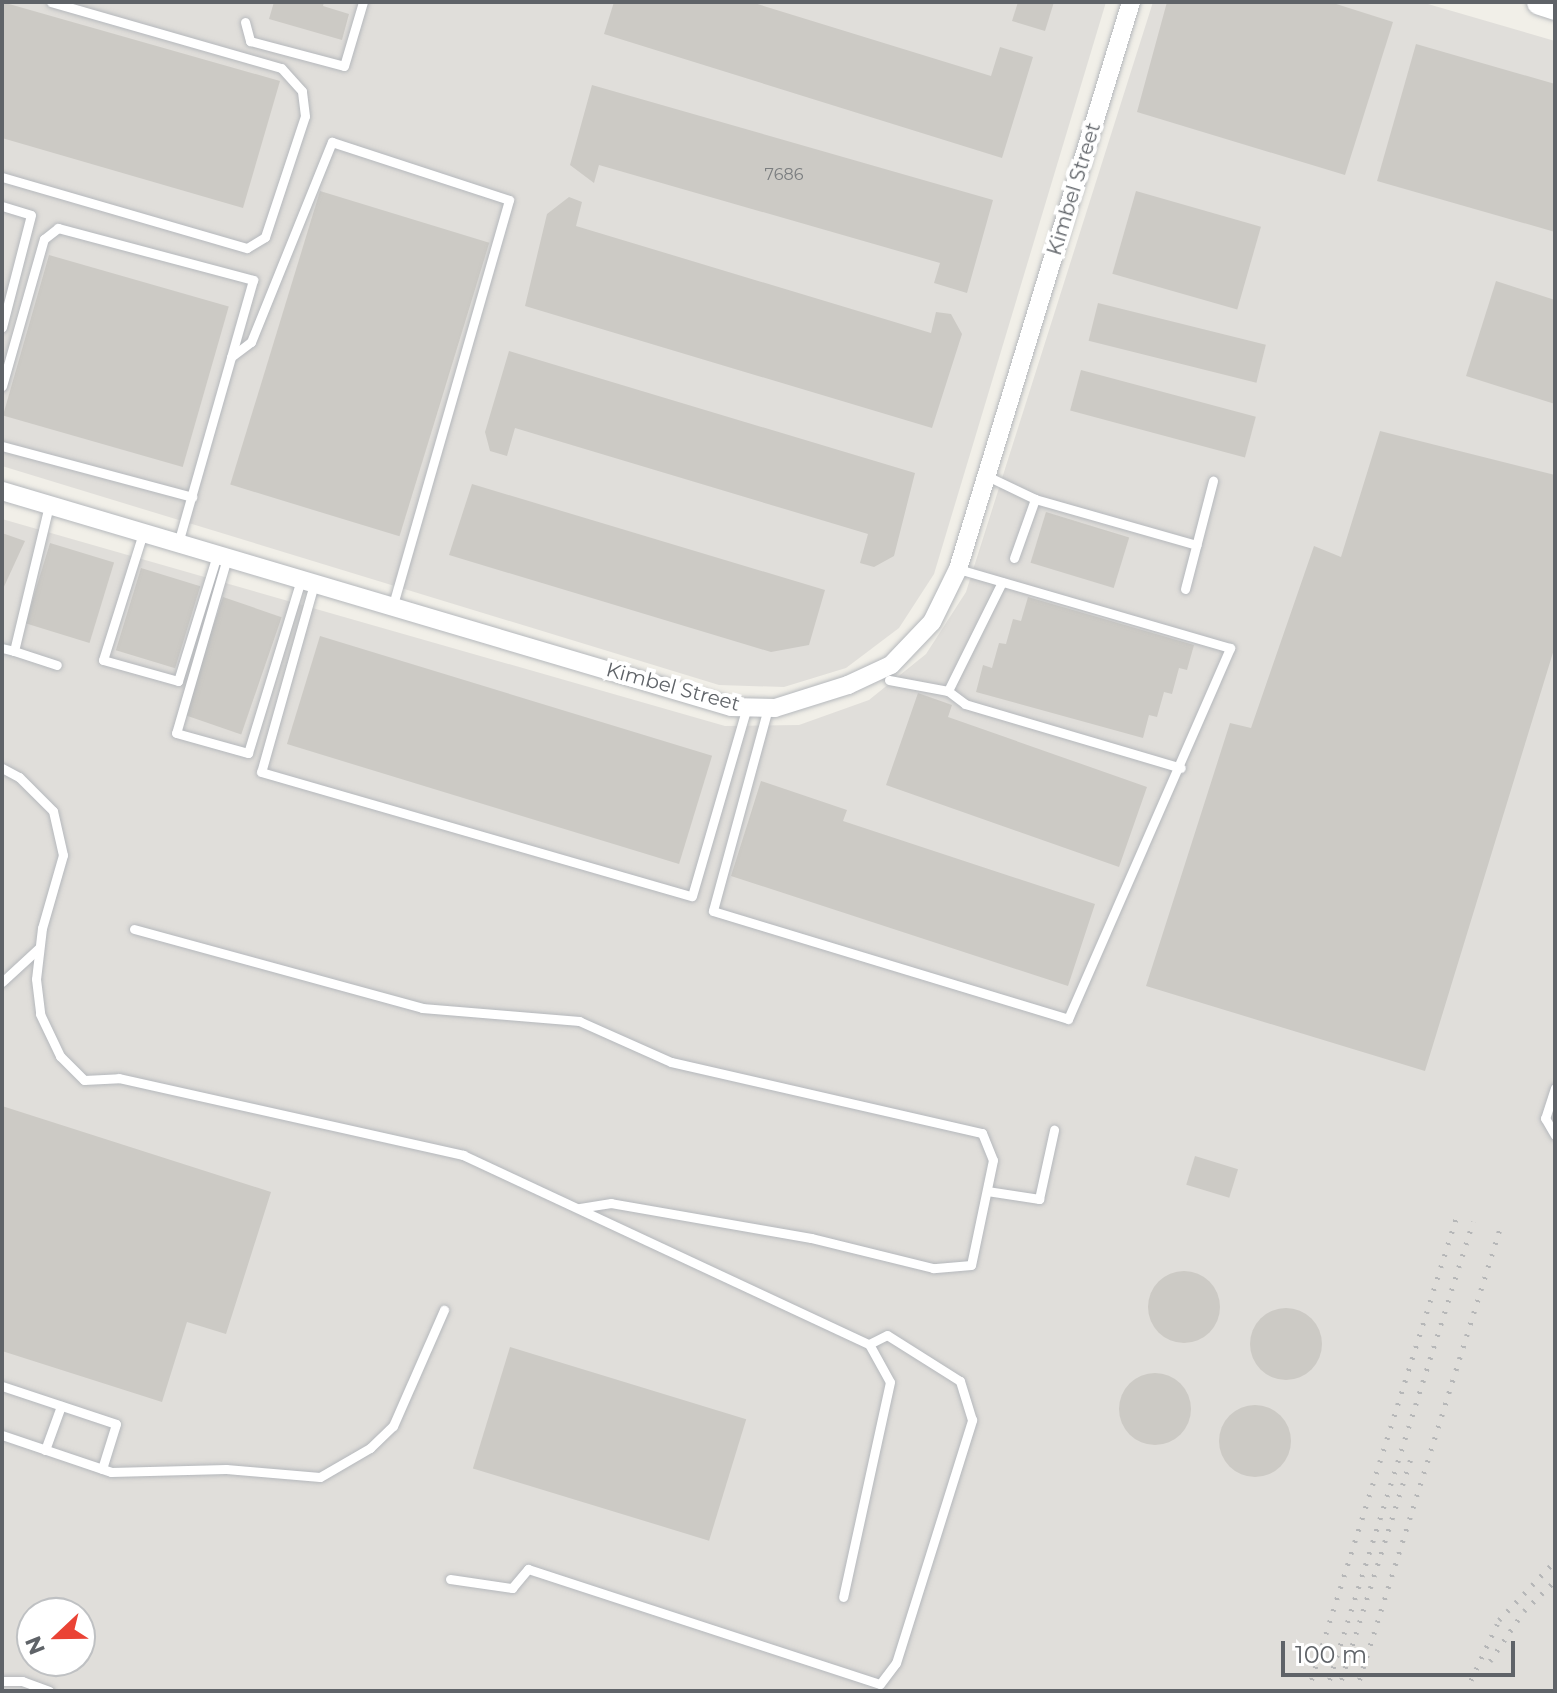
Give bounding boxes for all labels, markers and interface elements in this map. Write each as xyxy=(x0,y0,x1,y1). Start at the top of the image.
street label: Kimbel Street xyxy=(1042,120,1106,258)
house number: 7686 xyxy=(765,165,803,185)
street label: Kimbel Street xyxy=(603,658,743,716)
north arrow xyxy=(16,1597,96,1677)
scale bar xyxy=(1285,1625,1519,1675)
text: N xyxy=(19,1632,51,1659)
text: 100 m xyxy=(1295,1640,1367,1669)

